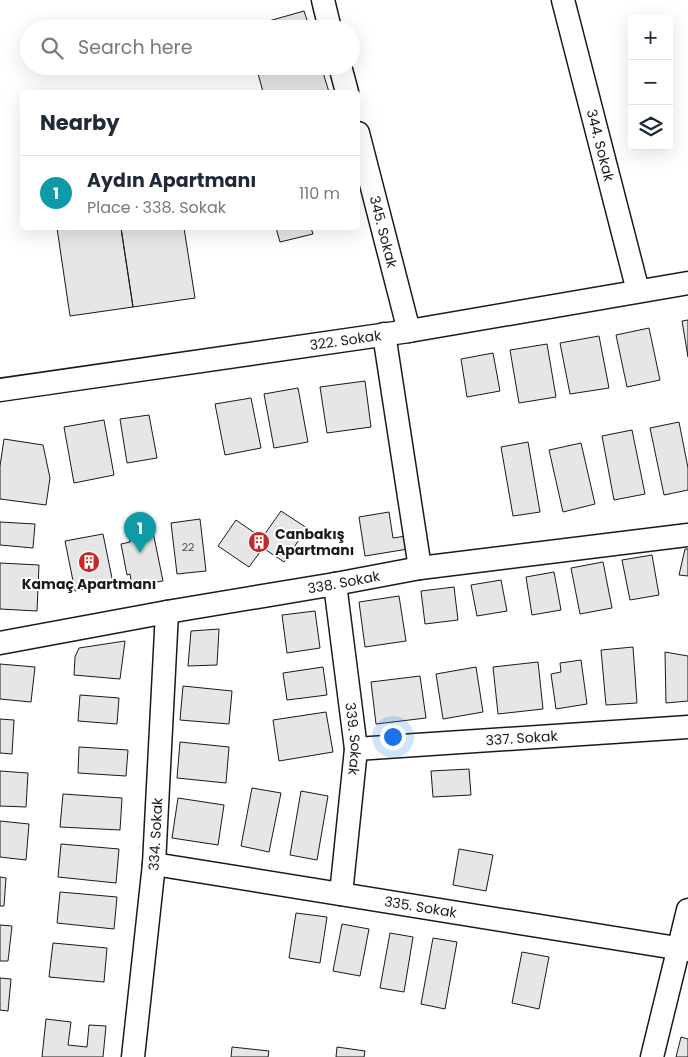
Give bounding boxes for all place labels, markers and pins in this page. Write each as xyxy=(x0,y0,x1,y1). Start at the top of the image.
pin: 1 xyxy=(124,512,156,553)
place label: Canbakış Apartmanı xyxy=(275,524,354,560)
building icon: Canbakış Apartmanı xyxy=(247,530,271,554)
building icon: Kamaç Apartmanı xyxy=(77,550,101,574)
place label: Kamaç Apartmanı xyxy=(22,574,156,594)

